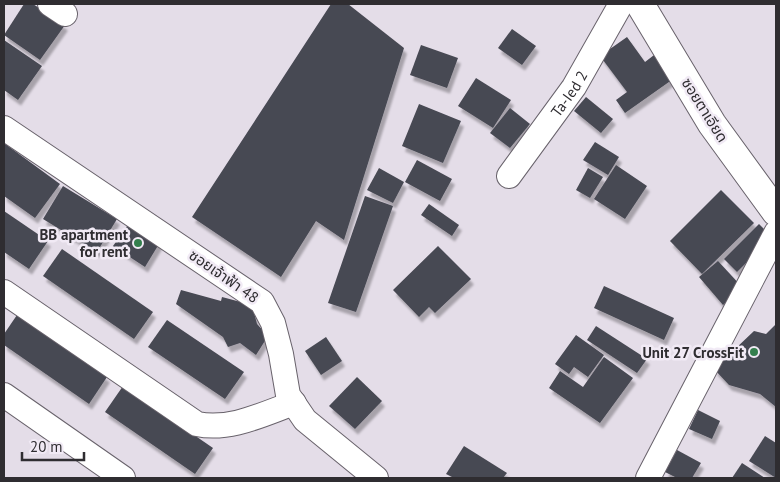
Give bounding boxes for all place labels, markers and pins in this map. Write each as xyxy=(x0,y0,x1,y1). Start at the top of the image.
place label: BB apartment for rent xyxy=(39,225,129,261)
marker: BB apartment for rent xyxy=(132,237,144,249)
place label: Unit 27 CrossFit xyxy=(642,343,745,362)
marker: Unit 27 CrossFit xyxy=(748,346,760,358)

